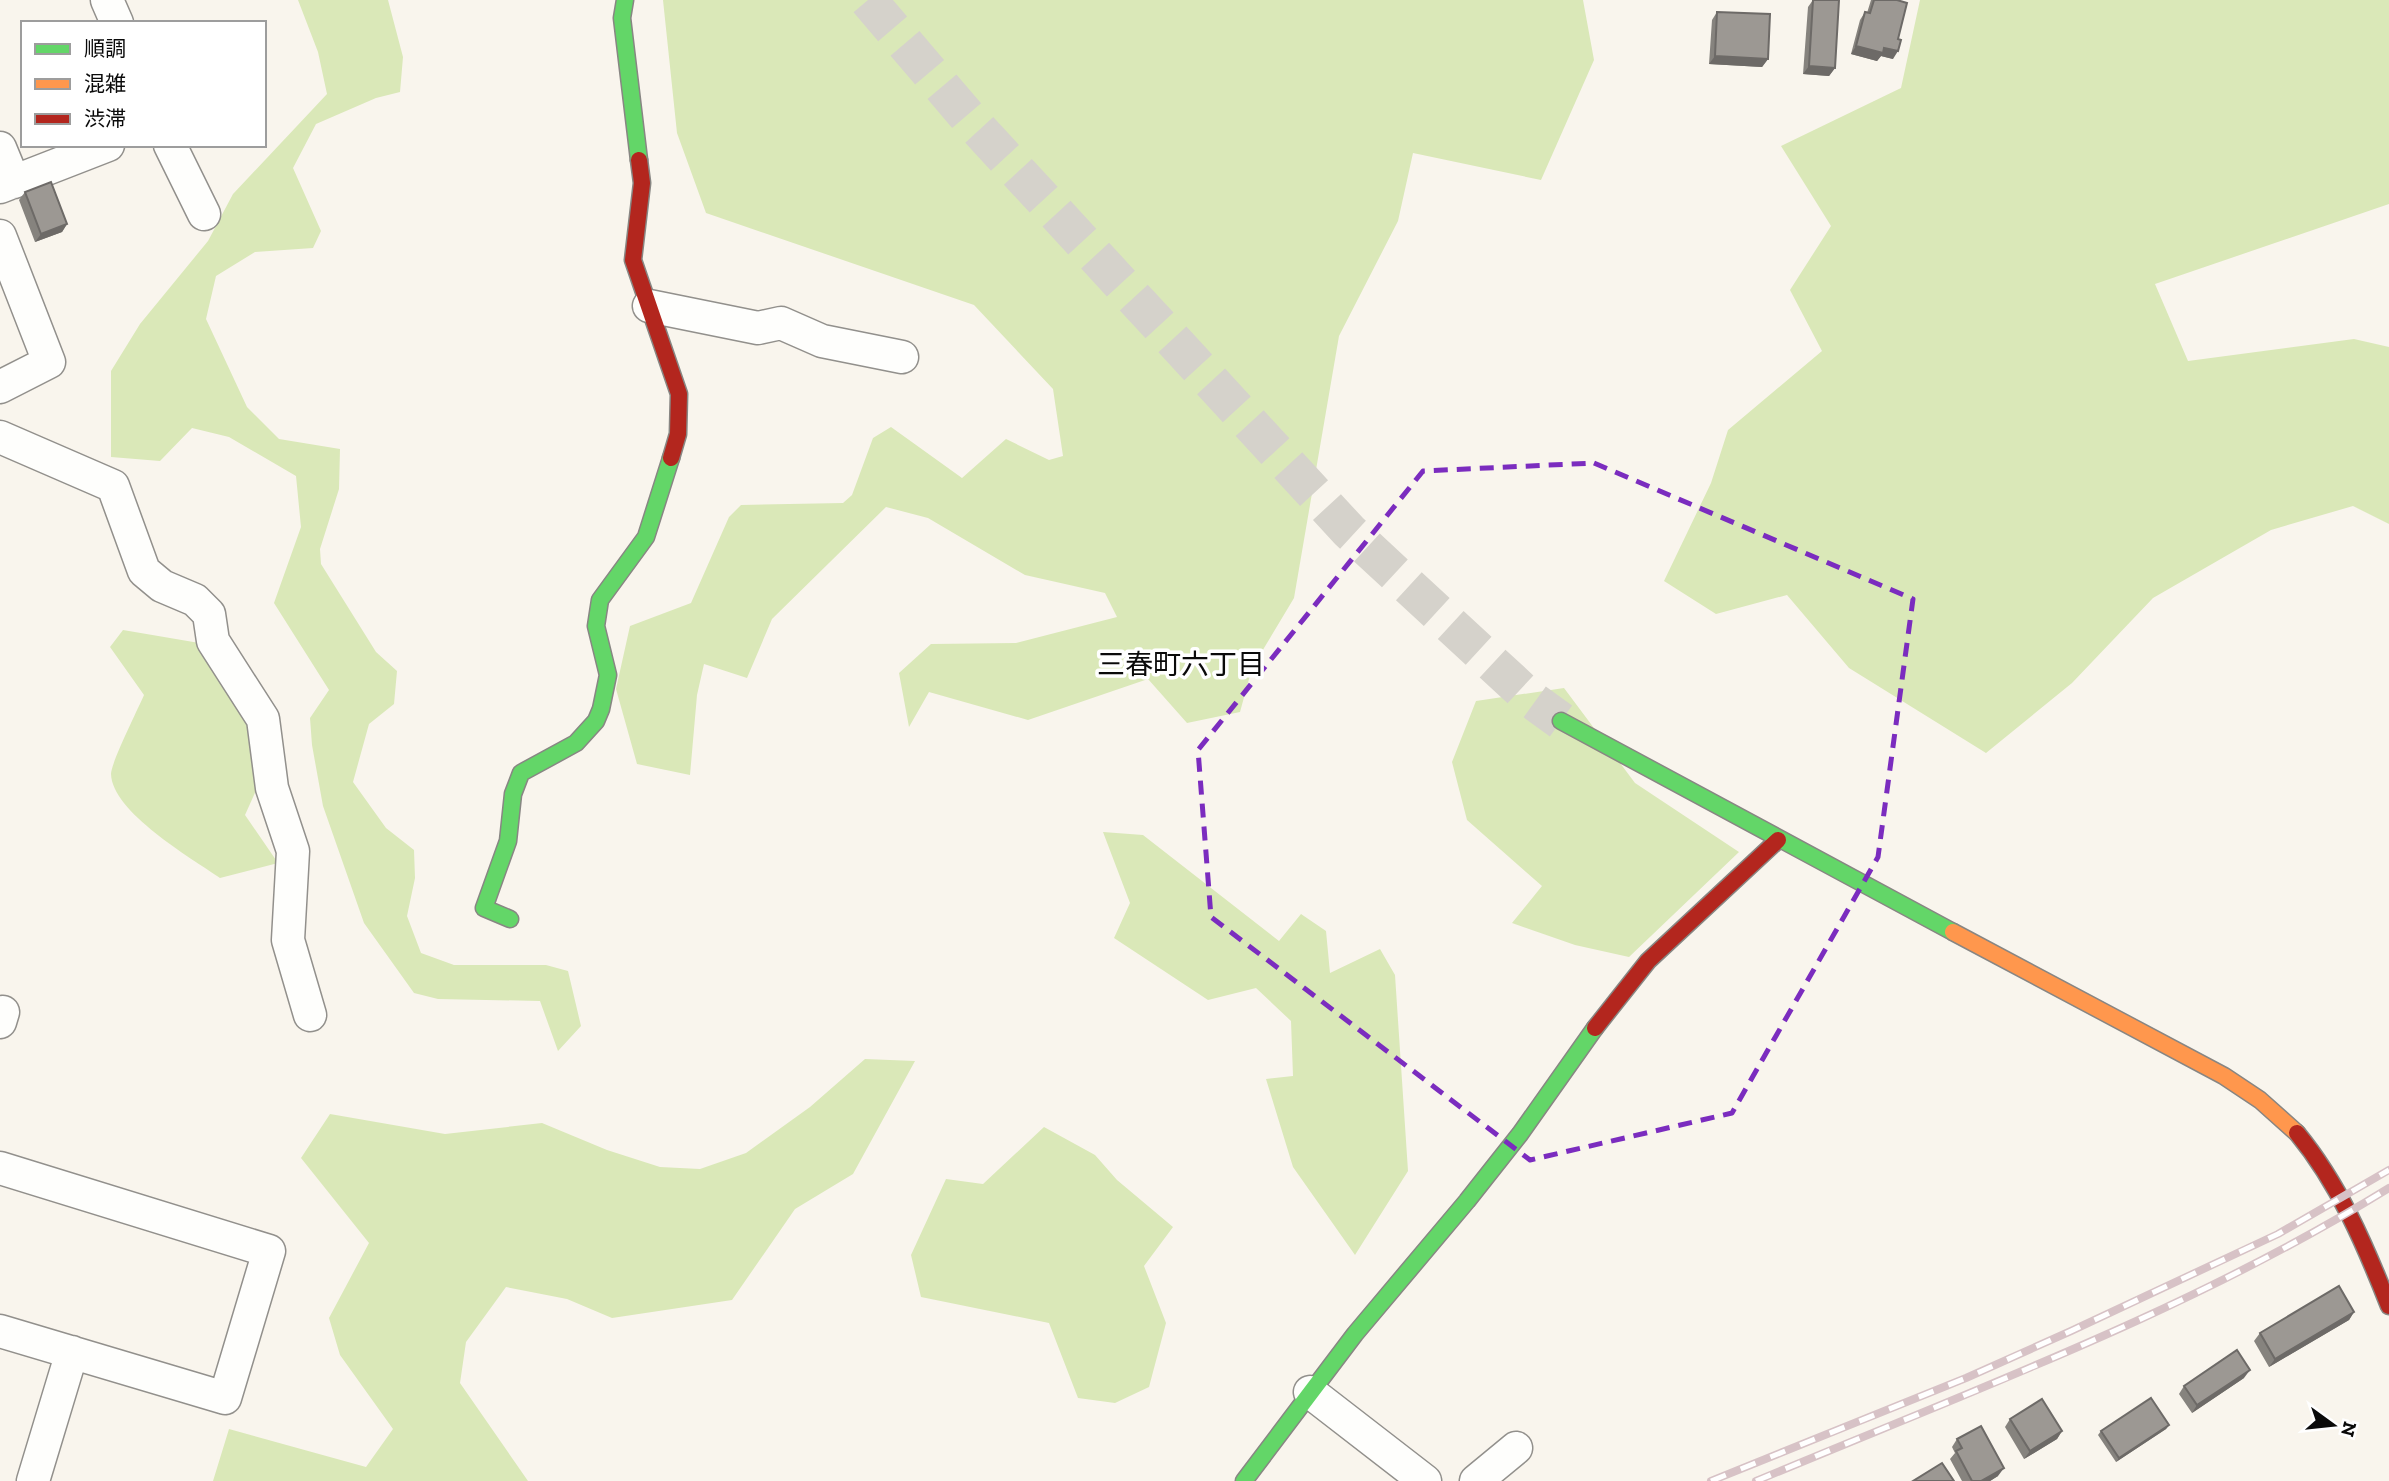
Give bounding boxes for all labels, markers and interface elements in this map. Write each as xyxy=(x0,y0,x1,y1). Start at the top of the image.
legend xyxy=(21,21,266,147)
text: 順調 xyxy=(84,36,126,61)
text: 混雑 xyxy=(84,71,126,96)
text: 渋滞 xyxy=(84,106,126,131)
district label: 三春町六丁目 xyxy=(1097,648,1265,681)
north arrow xyxy=(2298,1390,2368,1460)
text: N xyxy=(2336,1419,2362,1439)

